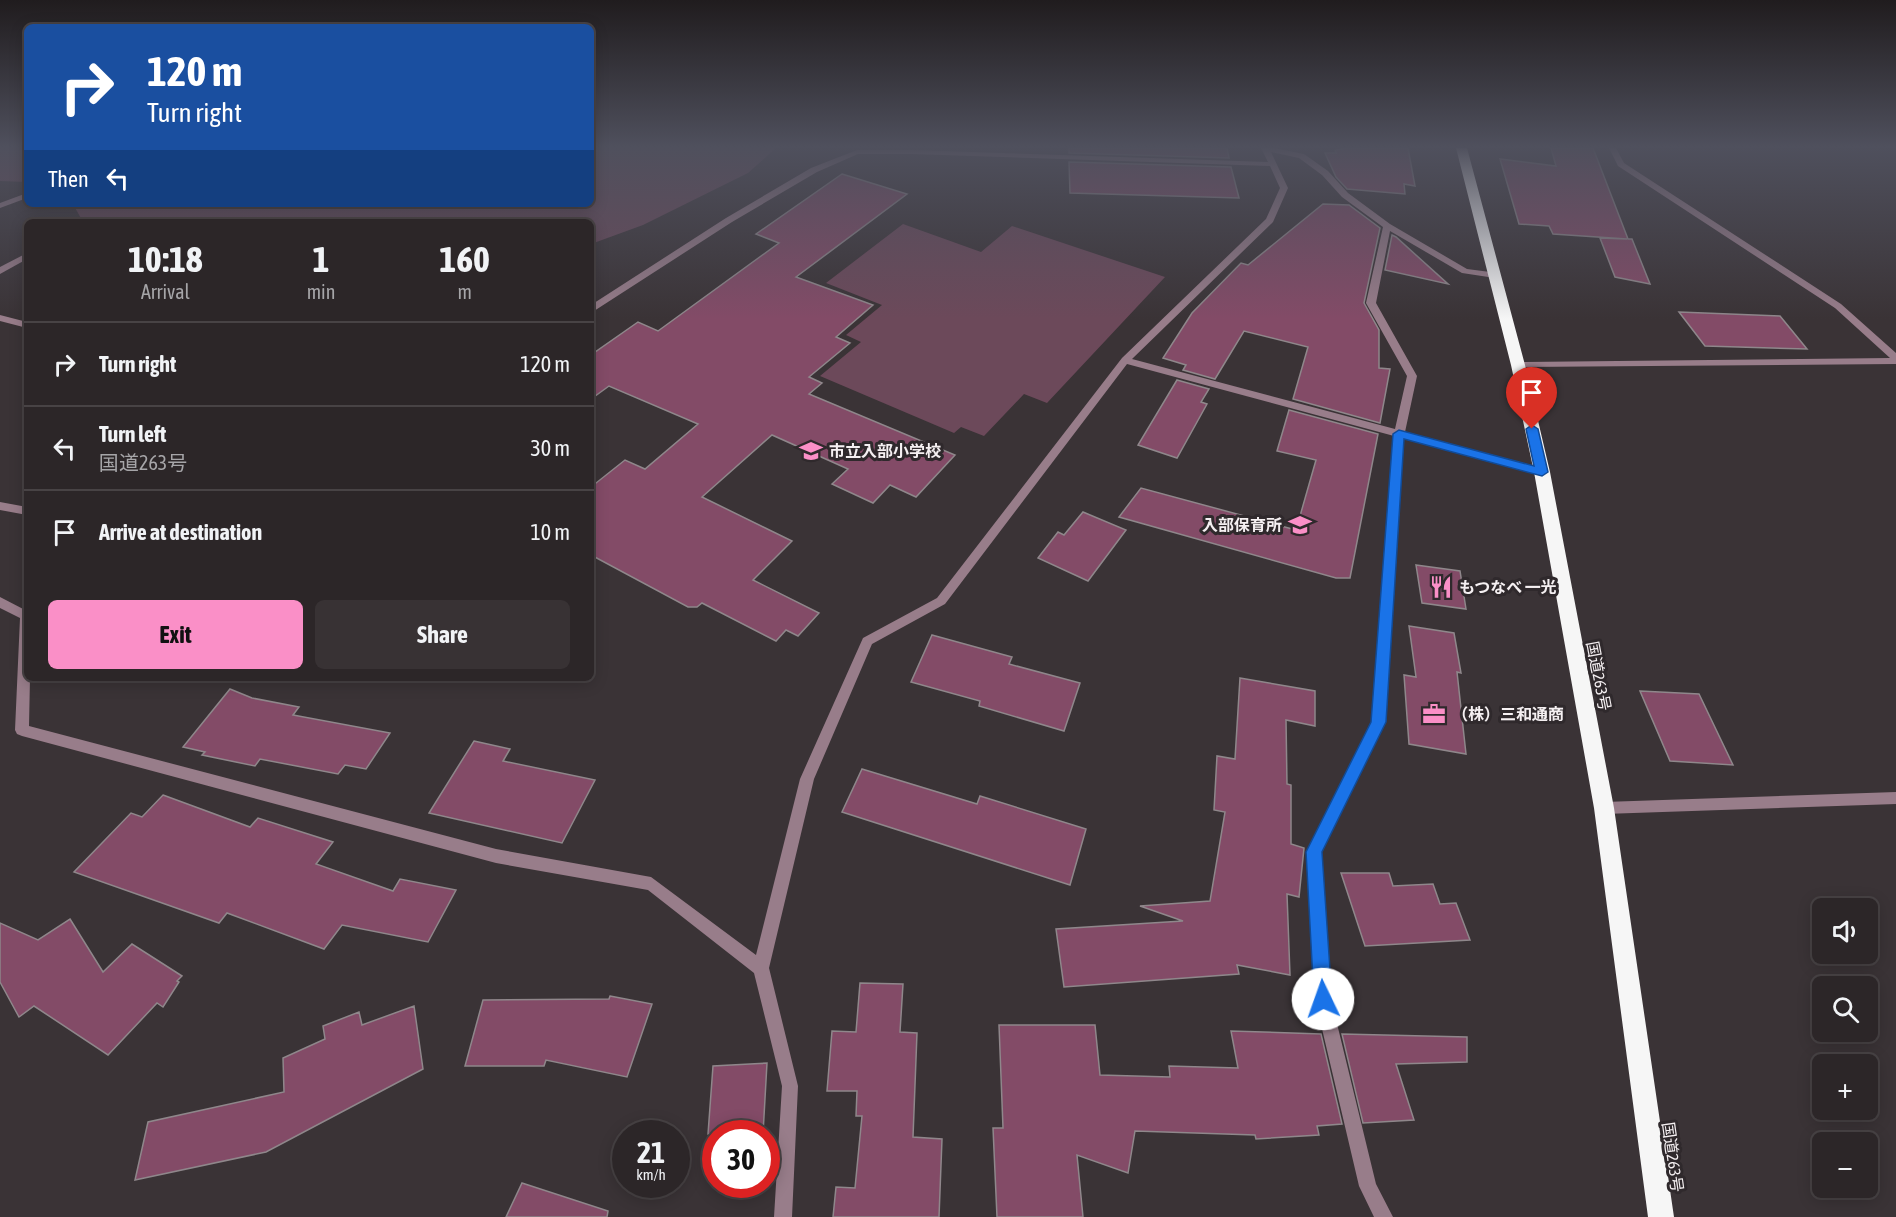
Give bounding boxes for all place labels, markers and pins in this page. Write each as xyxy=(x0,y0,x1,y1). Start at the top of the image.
pin xyxy=(1506,367,1557,429)
school or university icon: 市立入部小学校 xyxy=(798,438,824,464)
place label: 市立入部小学校 xyxy=(829,442,941,460)
school or university icon: 入部保育所 xyxy=(1287,512,1313,538)
place label: 入部保育所 xyxy=(1202,516,1282,534)
restaurant icon: もつなべ 一光 xyxy=(1428,574,1454,600)
place label: もつなべ 一光 xyxy=(1459,578,1557,596)
office icon: （株）三和通商 xyxy=(1421,701,1447,727)
place label: （株）三和通商 xyxy=(1452,705,1564,723)

